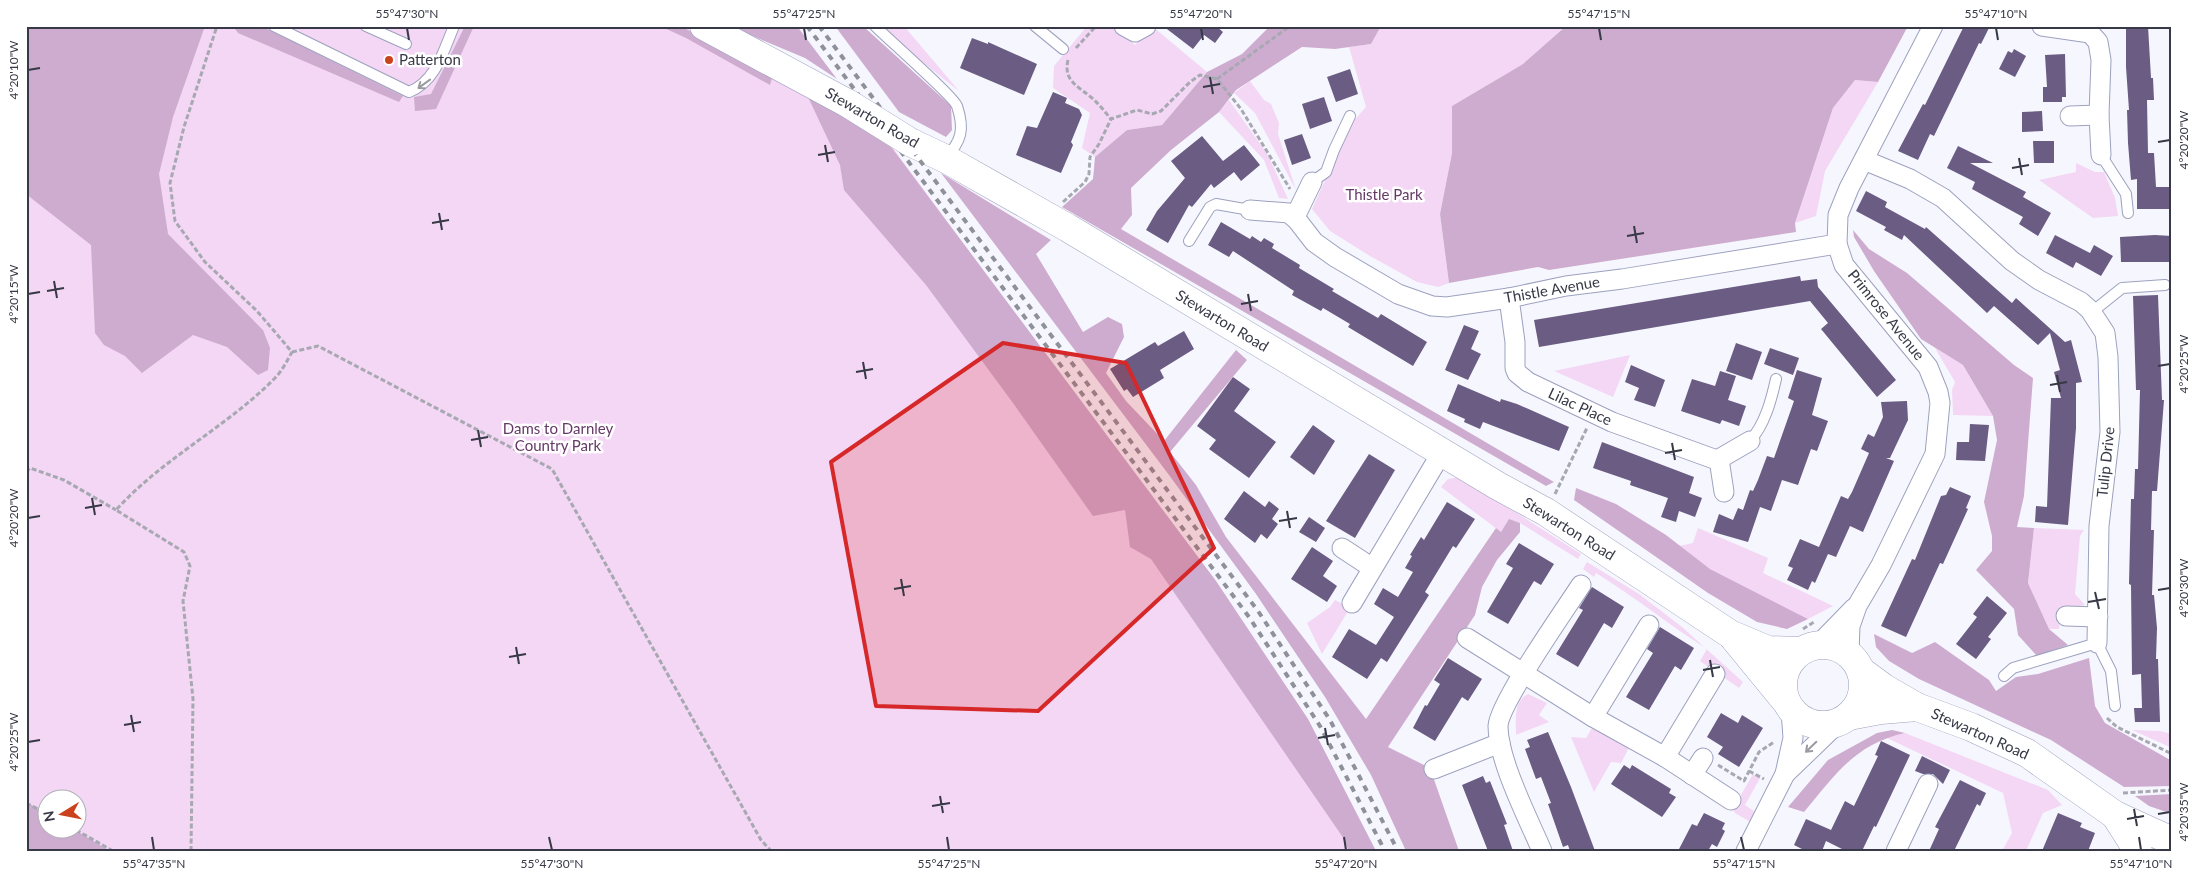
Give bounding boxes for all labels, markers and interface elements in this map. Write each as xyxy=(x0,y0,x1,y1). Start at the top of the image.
text: 55°47'30"N xyxy=(376,6,438,21)
text: 55°47'25"N xyxy=(773,6,835,21)
text: 55°47'20"N xyxy=(1170,6,1232,21)
text: 55°47'15"N xyxy=(1568,6,1630,21)
text: 55°47'10"N xyxy=(1965,6,2027,21)
text: 4°20'10"W xyxy=(6,40,21,100)
place label: Patterton xyxy=(399,50,461,68)
marker: Patterton xyxy=(383,54,395,66)
one-way arrow xyxy=(417,79,431,89)
street label: Stewarton Road xyxy=(823,83,922,151)
text: 4°20'20"W xyxy=(2176,110,2191,170)
park label: Thistle Park xyxy=(1345,185,1423,203)
text: 4°20'15"W xyxy=(6,264,21,324)
street label: Primrose Avenue xyxy=(1845,265,1929,363)
street label: Thistle Avenue xyxy=(1502,272,1601,306)
street label: Stewarton Road xyxy=(1173,285,1272,355)
text: 4°20'25"W xyxy=(2176,334,2191,394)
street label: Lilac Place xyxy=(1546,384,1615,429)
park label: Dams to Darnley Country Park xyxy=(503,419,614,454)
street label: Tulip Drive xyxy=(2092,426,2118,498)
text: 4°20'20"W xyxy=(6,488,21,548)
street label: Stewarton Road xyxy=(1520,493,1619,564)
text: 4°20'30"W xyxy=(2176,558,2191,618)
street label: Stewarton Road xyxy=(1929,704,2032,763)
text: 4°20'25"W xyxy=(6,712,21,772)
one-way arrow xyxy=(1805,741,1818,753)
text: 4°20'35"W xyxy=(2176,782,2191,842)
north arrow xyxy=(38,790,88,840)
text: N xyxy=(39,810,58,823)
text: 55°47'35"N xyxy=(123,856,185,871)
text: 55°47'30"N xyxy=(521,856,583,871)
text: 55°47'25"N xyxy=(918,856,980,871)
text: 55°47'20"N xyxy=(1315,856,1377,871)
text: 55°47'15"N xyxy=(1713,856,1775,871)
text: 55°47'10"N xyxy=(2110,856,2172,871)

